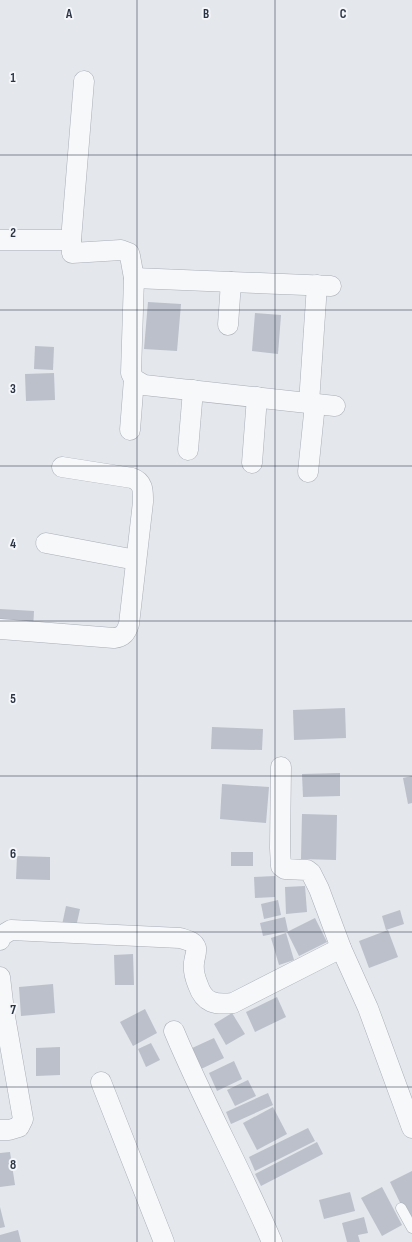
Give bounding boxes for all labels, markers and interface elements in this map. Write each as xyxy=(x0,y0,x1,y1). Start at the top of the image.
text: A xyxy=(65,6,73,22)
text: B xyxy=(203,6,209,22)
text: C xyxy=(340,6,347,22)
text: 1 xyxy=(10,70,16,86)
text: 2 xyxy=(10,225,16,241)
text: 3 xyxy=(10,381,16,397)
text: 4 xyxy=(10,536,16,552)
text: 5 xyxy=(10,691,16,707)
text: 6 xyxy=(10,846,16,862)
text: 7 xyxy=(10,1002,16,1018)
text: 8 xyxy=(10,1157,16,1173)

